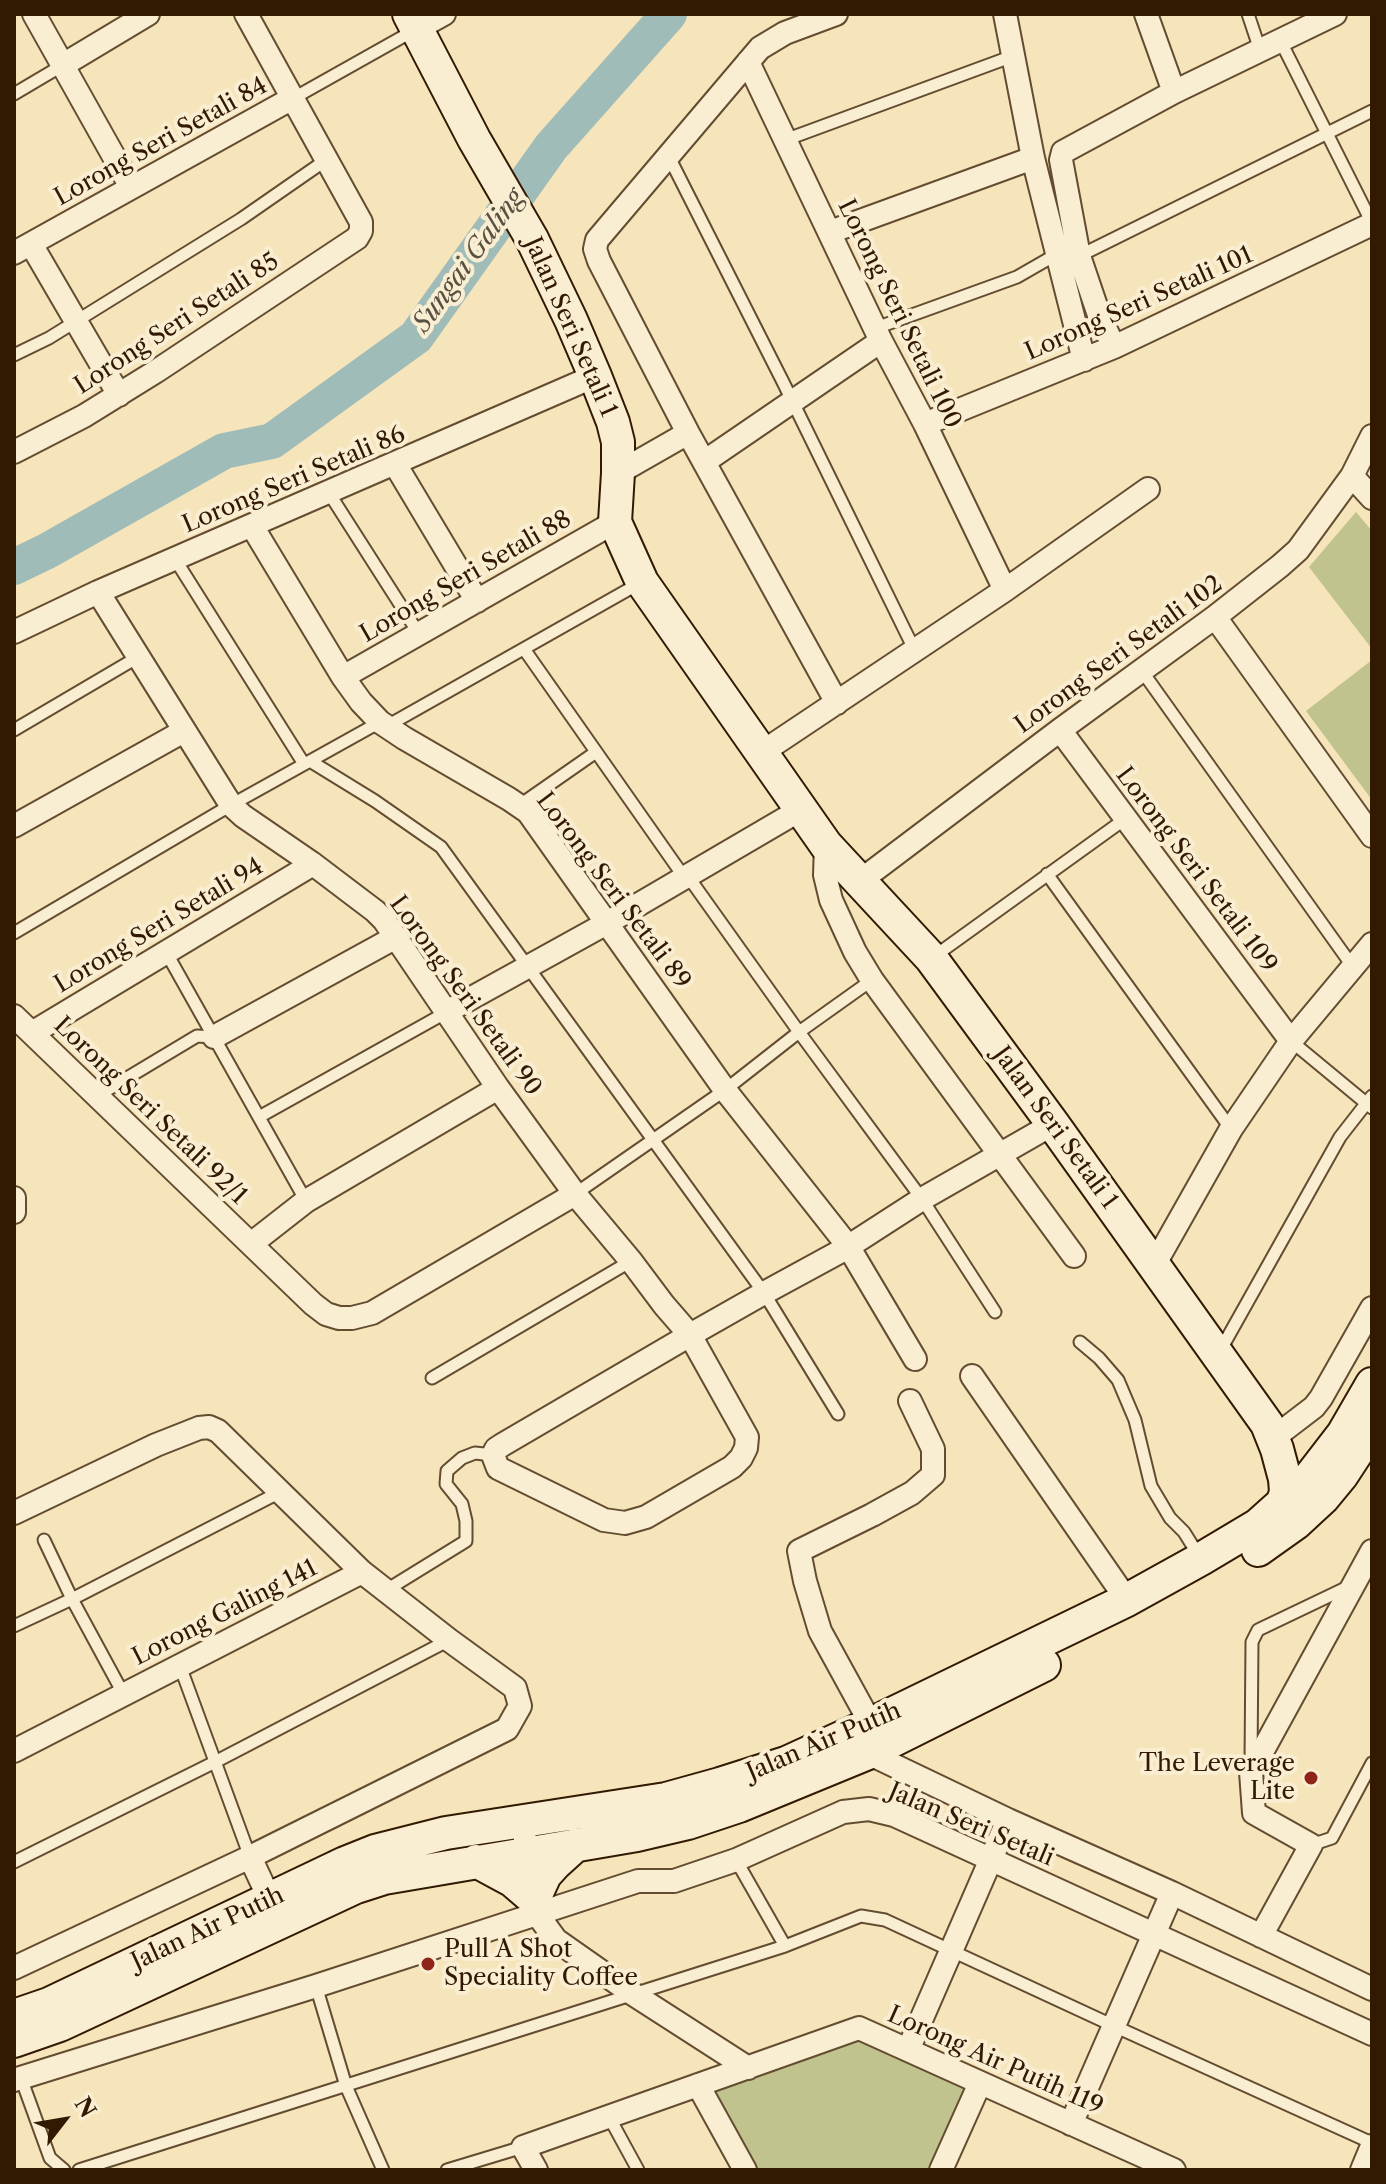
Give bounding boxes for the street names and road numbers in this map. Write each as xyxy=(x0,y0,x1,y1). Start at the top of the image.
street label: Lorong Seri Setali 84 xyxy=(50,72,272,212)
street label: Lorong Seri Setali 100 xyxy=(831,195,967,433)
street label: Jalan Seri Setali 1 xyxy=(517,233,623,421)
street label: Lorong Seri Setali 101 xyxy=(1021,241,1257,367)
street label: Lorong Seri Setali 85 xyxy=(69,247,285,401)
street label: Lorong Seri Setali 86 xyxy=(179,420,409,540)
street label: Lorong Seri Setali 88 xyxy=(355,505,577,649)
street label: Lorong Seri Setali 102 xyxy=(1010,570,1228,740)
street label: Lorong Seri Setali 109 xyxy=(1109,762,1283,978)
street label: Lorong Seri Setali 89 xyxy=(530,787,696,995)
street label: Lorong Seri Setali 94 xyxy=(49,852,269,1000)
street label: Lorong Seri Setali 90 xyxy=(383,891,547,1101)
street label: Lorong Seri Setali 92/1 xyxy=(48,1011,252,1211)
street label: Jalan Seri Setali 1 xyxy=(986,1041,1124,1215)
street label: Lorong Galing 141 xyxy=(128,1554,322,1672)
street label: Jalan Air Putih xyxy=(742,1696,906,1788)
street label: Jalan Seri Setali xyxy=(884,1777,1058,1873)
street label: Jalan Air Putih xyxy=(127,1881,289,1977)
street label: Lorong Air Putih 119 xyxy=(883,2001,1107,2121)

